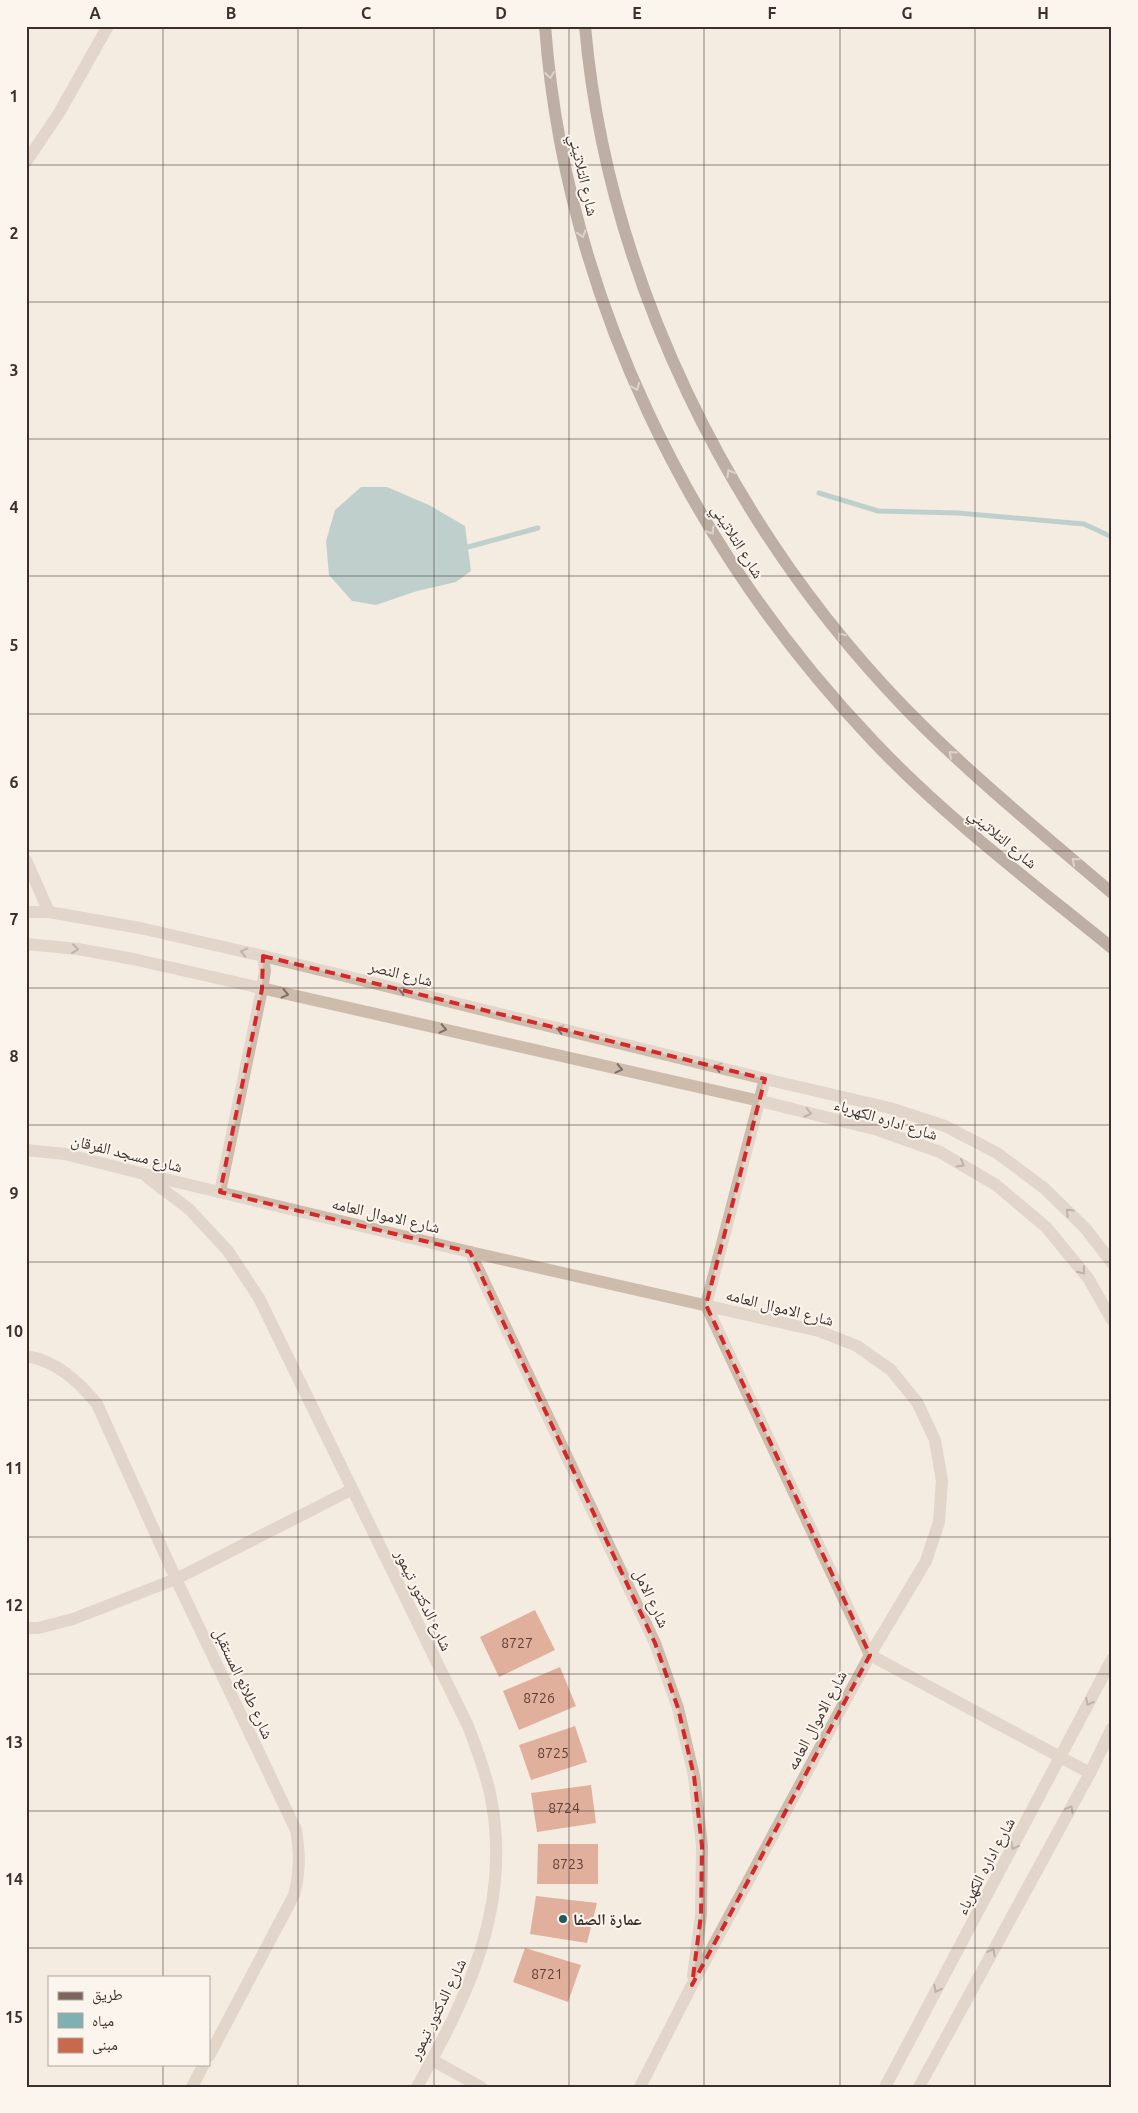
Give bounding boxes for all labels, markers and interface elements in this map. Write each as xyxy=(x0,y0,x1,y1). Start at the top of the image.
text: A xyxy=(89,4,101,22)
text: B xyxy=(226,4,236,22)
text: C xyxy=(361,4,371,22)
text: D xyxy=(495,4,507,22)
text: E xyxy=(632,4,642,22)
text: F xyxy=(768,4,777,22)
text: G xyxy=(901,4,913,22)
text: H xyxy=(1037,4,1049,22)
one-way arrow xyxy=(544,71,555,79)
text: 1 xyxy=(9,87,19,105)
street label: شارع التلاتيني xyxy=(562,132,602,219)
text: 2 xyxy=(9,224,19,242)
one-way arrow xyxy=(576,229,586,237)
text: 3 xyxy=(9,361,19,379)
one-way arrow xyxy=(630,382,641,391)
one-way arrow xyxy=(726,470,736,479)
text: 4 xyxy=(9,498,19,516)
street label: شارع التلاتيني xyxy=(705,501,768,583)
one-way arrow xyxy=(705,525,715,534)
one-way arrow xyxy=(839,633,847,642)
text: 5 xyxy=(9,636,19,654)
one-way arrow xyxy=(949,751,958,760)
text: 6 xyxy=(9,773,19,791)
street label: شارع التلاتيني xyxy=(963,804,1041,875)
one-way arrow xyxy=(1071,858,1080,867)
text: 7 xyxy=(9,910,19,928)
one-way arrow xyxy=(71,943,79,954)
one-way arrow xyxy=(240,947,249,957)
street label: شارع النصر xyxy=(366,956,435,992)
one-way arrow xyxy=(398,985,407,996)
one-way arrow xyxy=(280,988,289,999)
one-way arrow xyxy=(439,1023,448,1034)
one-way arrow xyxy=(555,1024,564,1035)
text: 8 xyxy=(9,1047,19,1065)
one-way arrow xyxy=(713,1062,722,1073)
one-way arrow xyxy=(615,1063,623,1074)
street label: شارع اداره الكهرباء xyxy=(832,1095,940,1145)
one-way arrow xyxy=(803,1107,812,1118)
street label: شارع مسجد الفرقان xyxy=(69,1130,184,1177)
one-way arrow xyxy=(956,1158,965,1168)
text: 9 xyxy=(9,1184,19,1202)
street label: شارع الاموال العامه xyxy=(330,1194,442,1238)
one-way arrow xyxy=(1066,1209,1075,1218)
one-way arrow xyxy=(1076,1265,1085,1274)
street label: شارع الاموال العامه xyxy=(724,1285,836,1331)
text: 10 xyxy=(5,1322,23,1340)
text: 11 xyxy=(5,1459,23,1477)
street label: شارع الدكتور تيمور xyxy=(390,1546,456,1654)
street label: شارع الامل xyxy=(629,1566,673,1631)
text: 12 xyxy=(5,1596,23,1614)
street label: شارع طلائع المستقبل xyxy=(209,1625,278,1742)
house number: 8727 xyxy=(501,1635,533,1651)
street label: شارع الاموال العامه xyxy=(782,1667,852,1774)
house number: 8726 xyxy=(523,1690,555,1706)
one-way arrow xyxy=(1085,1697,1095,1706)
text: 13 xyxy=(5,1733,23,1751)
house number: 8725 xyxy=(537,1745,569,1761)
house number: 8724 xyxy=(548,1800,580,1816)
one-way arrow xyxy=(1064,1806,1074,1815)
street label: شارع اداره الكهرباء xyxy=(952,1814,1020,1919)
one-way arrow xyxy=(1010,1841,1020,1850)
house number: 8723 xyxy=(552,1856,584,1872)
text: 14 xyxy=(5,1870,23,1888)
place label: عمارة الصفا xyxy=(573,1910,642,1928)
marker: عمارة الصفا xyxy=(557,1913,569,1925)
one-way arrow xyxy=(986,1948,996,1957)
street label: شارع الدكتور تيمور xyxy=(404,1956,471,2064)
house number: 8721 xyxy=(531,1966,563,1982)
legend xyxy=(48,1976,210,2066)
one-way arrow xyxy=(934,1984,944,1993)
text: طريق xyxy=(92,1986,123,2005)
text: 15 xyxy=(5,2008,23,2026)
text: مياه xyxy=(92,2012,114,2029)
text: مبنى xyxy=(92,2036,118,2055)

